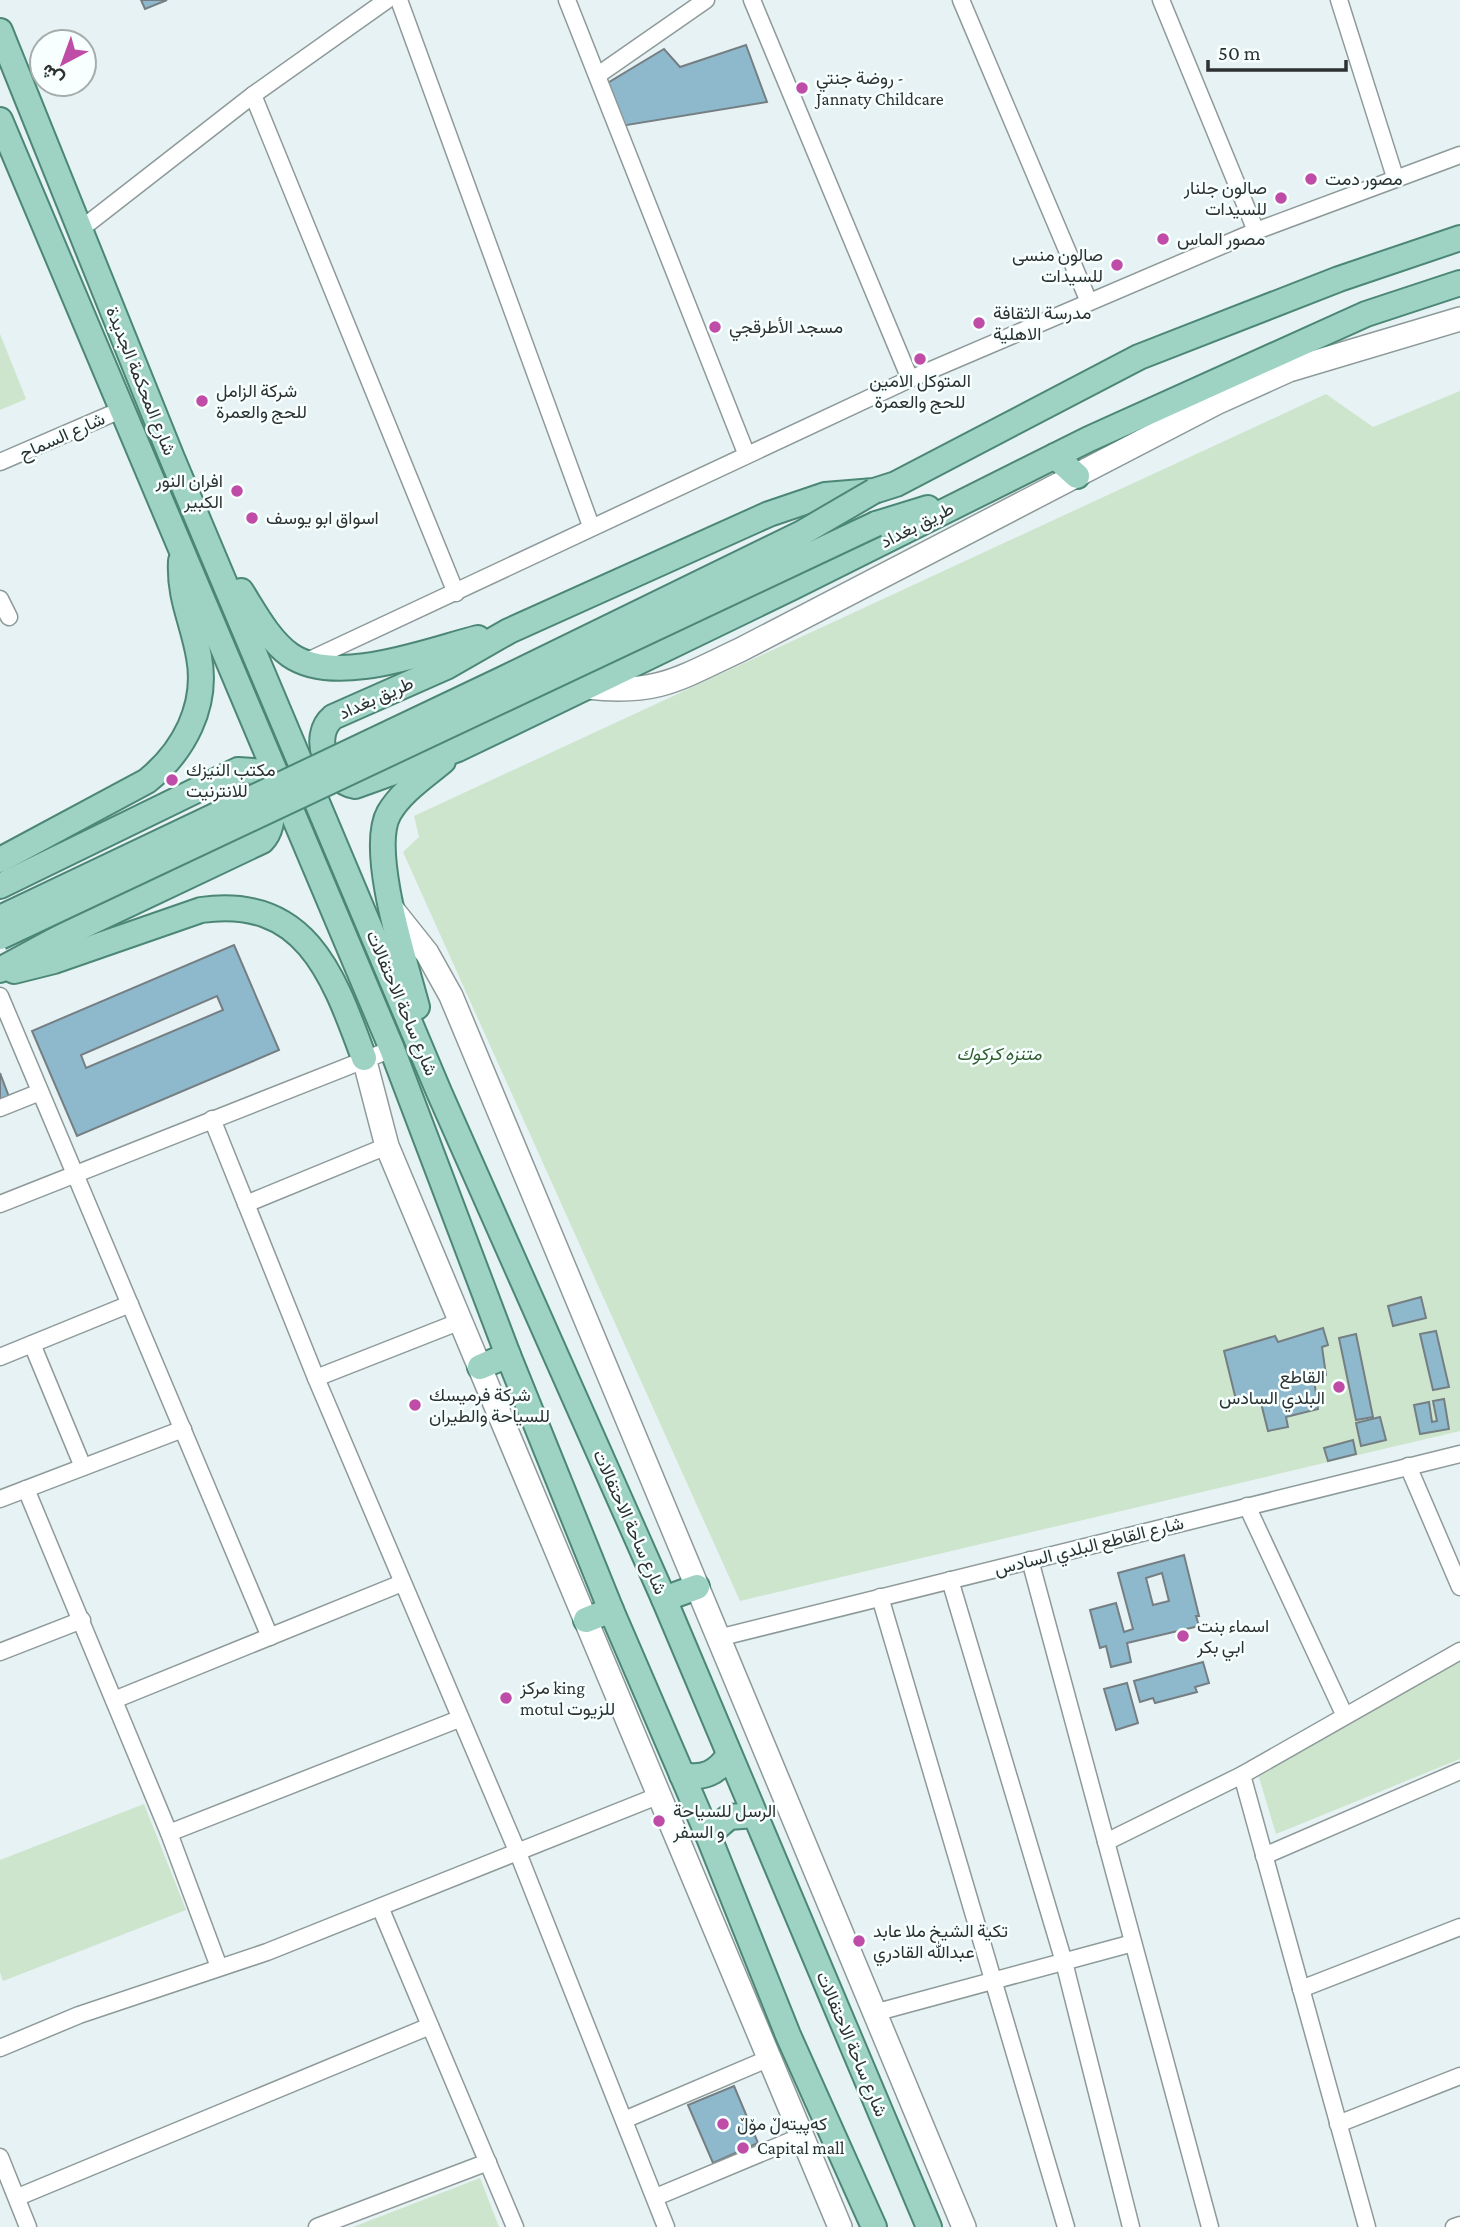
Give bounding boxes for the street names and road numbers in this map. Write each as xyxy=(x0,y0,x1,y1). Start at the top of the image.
street label: شارع المحكمة الجديدة xyxy=(100,304,180,459)
street label: شارع السماح xyxy=(16,408,109,466)
street label: طريق بغداد xyxy=(877,498,957,553)
street label: طريق بغداد xyxy=(336,673,417,724)
street label: شارع ساحة الاحتفالات xyxy=(361,927,442,1079)
street label: شارع ساحة الاحتفالات xyxy=(587,1447,671,1598)
street label: شارع القاطع البلدي السادس xyxy=(992,1513,1187,1584)
street label: شارع ساحة الاحتفالات xyxy=(811,1968,892,2120)

